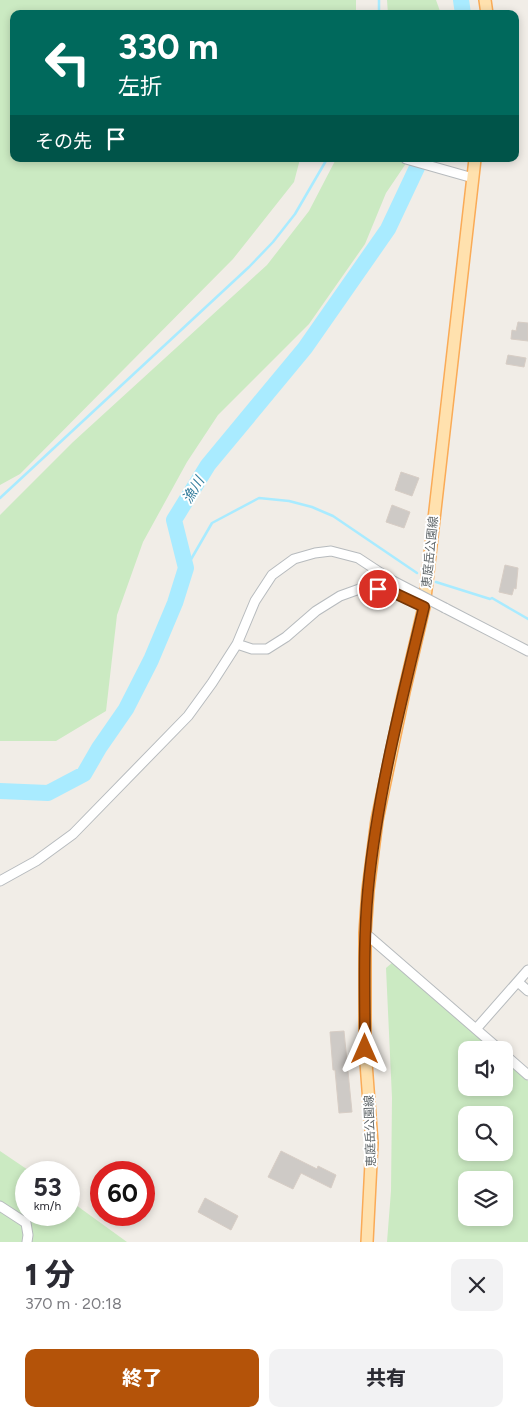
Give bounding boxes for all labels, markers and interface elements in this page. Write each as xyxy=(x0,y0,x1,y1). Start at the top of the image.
text: 330 m xyxy=(118,26,218,68)
icon: left xyxy=(35,30,100,95)
text: 左折 xyxy=(118,73,162,100)
icon: arrive xyxy=(102,125,130,153)
text: その先 xyxy=(35,130,92,153)
water label: 漁川 xyxy=(179,472,209,507)
street label: 恵庭岳公園線 xyxy=(419,515,441,589)
pin xyxy=(357,568,399,610)
icon: arrive xyxy=(364,575,392,603)
position arrow xyxy=(338,1022,390,1074)
map controls xyxy=(458,1041,513,1226)
button: sound xyxy=(458,1041,513,1096)
street label: 恵庭岳公園線 xyxy=(362,1095,378,1167)
button: search xyxy=(458,1106,513,1161)
speed limit sign: 60 xyxy=(90,1161,155,1226)
button: layers xyxy=(458,1171,513,1226)
text: 53 xyxy=(33,1172,62,1202)
text: km/h xyxy=(34,1199,61,1213)
text: 1 分 xyxy=(25,1256,75,1293)
button: close xyxy=(451,1259,503,1311)
text: 370 m · 20:18 xyxy=(25,1294,122,1313)
button: 終了 xyxy=(25,1349,259,1407)
button: 共有 xyxy=(269,1349,503,1407)

